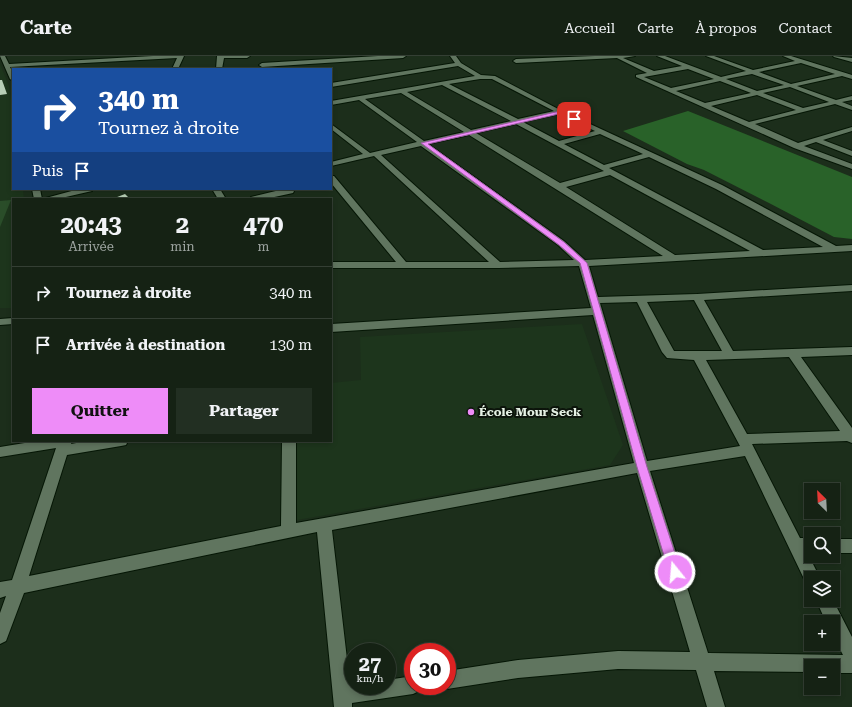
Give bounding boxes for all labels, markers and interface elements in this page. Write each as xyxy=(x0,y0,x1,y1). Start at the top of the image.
text: Carte xyxy=(20,16,72,39)
text: Accueil xyxy=(564,20,615,36)
text: Carte xyxy=(637,20,674,36)
text: À propos xyxy=(696,20,757,36)
text: Contact xyxy=(779,20,832,36)
text: 340 m xyxy=(98,83,179,116)
icon: right xyxy=(32,84,84,136)
pin xyxy=(557,102,591,136)
icon: arrive xyxy=(563,108,585,130)
text: Tournez à droite xyxy=(98,117,239,138)
icon: arrive xyxy=(71,160,93,182)
text: Puis xyxy=(32,162,63,180)
text: 20:43 xyxy=(61,211,122,239)
text: 2 xyxy=(176,211,189,239)
text: 470 xyxy=(243,211,284,239)
text: Arrivée xyxy=(68,239,114,254)
text: min xyxy=(170,239,195,254)
text: m xyxy=(257,239,269,254)
icon: right xyxy=(32,282,54,304)
text: Tournez à droite xyxy=(66,284,191,302)
text: 340 m xyxy=(269,284,312,302)
icon: arrive xyxy=(32,334,54,356)
text: Arrivée à destination xyxy=(66,336,225,354)
text: 130 m xyxy=(269,336,312,354)
button: Quitter xyxy=(32,388,168,434)
button: Partager xyxy=(176,388,312,434)
place label: École Mour Seck xyxy=(479,405,582,419)
marker: École Mour Seck xyxy=(466,407,476,417)
north arrow xyxy=(804,483,840,519)
map controls xyxy=(804,483,840,695)
button: search xyxy=(804,527,840,563)
position arrow xyxy=(654,551,696,593)
button: layers xyxy=(804,571,840,607)
button: + xyxy=(804,615,840,651)
speed limit sign: 30 xyxy=(404,643,456,695)
text: 27 xyxy=(359,652,381,676)
button: − xyxy=(804,659,840,695)
text: km/h xyxy=(357,673,383,684)

